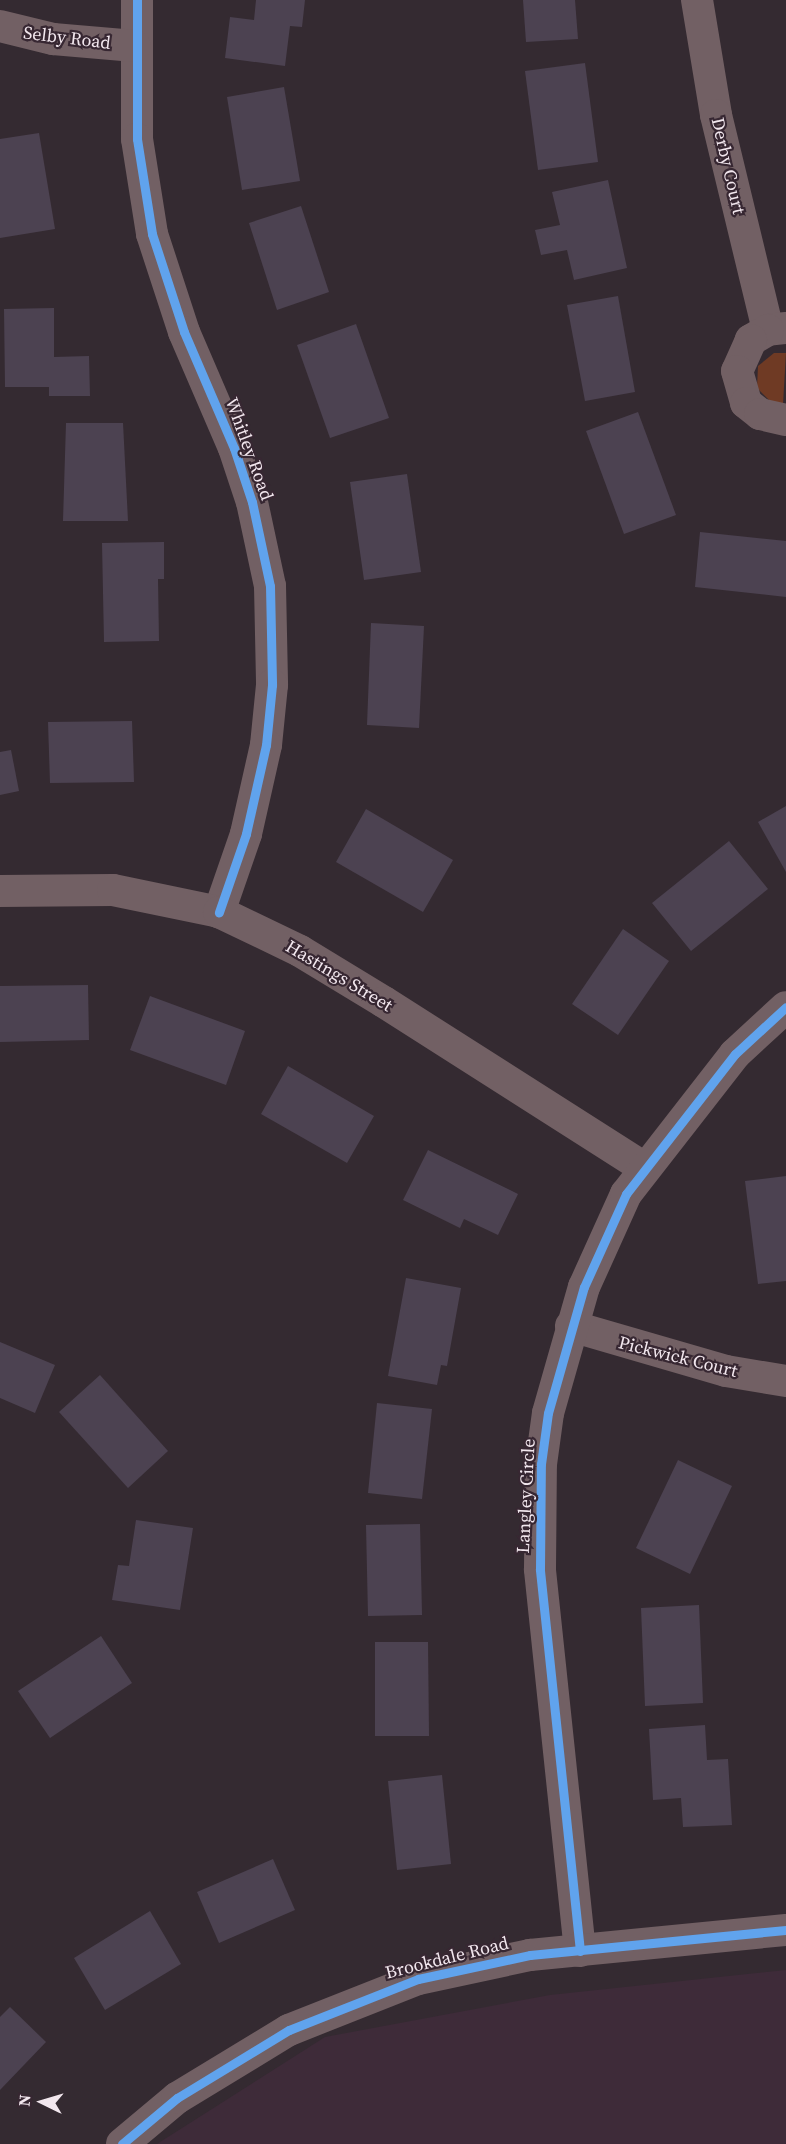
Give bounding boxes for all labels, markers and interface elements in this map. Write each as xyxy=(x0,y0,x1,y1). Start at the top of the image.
street label: Selby Road xyxy=(22,22,112,54)
street label: Derby Court xyxy=(706,116,750,216)
street label: Whitley Road xyxy=(220,395,278,503)
street label: Hastings Street xyxy=(282,936,396,1016)
street label: Pickwick Court xyxy=(616,1332,740,1382)
street label: Langley Circle xyxy=(512,1438,540,1554)
street label: Brookdale Road xyxy=(383,1932,511,1984)
north arrow xyxy=(12,2072,72,2132)
text: N xyxy=(13,2094,36,2107)

